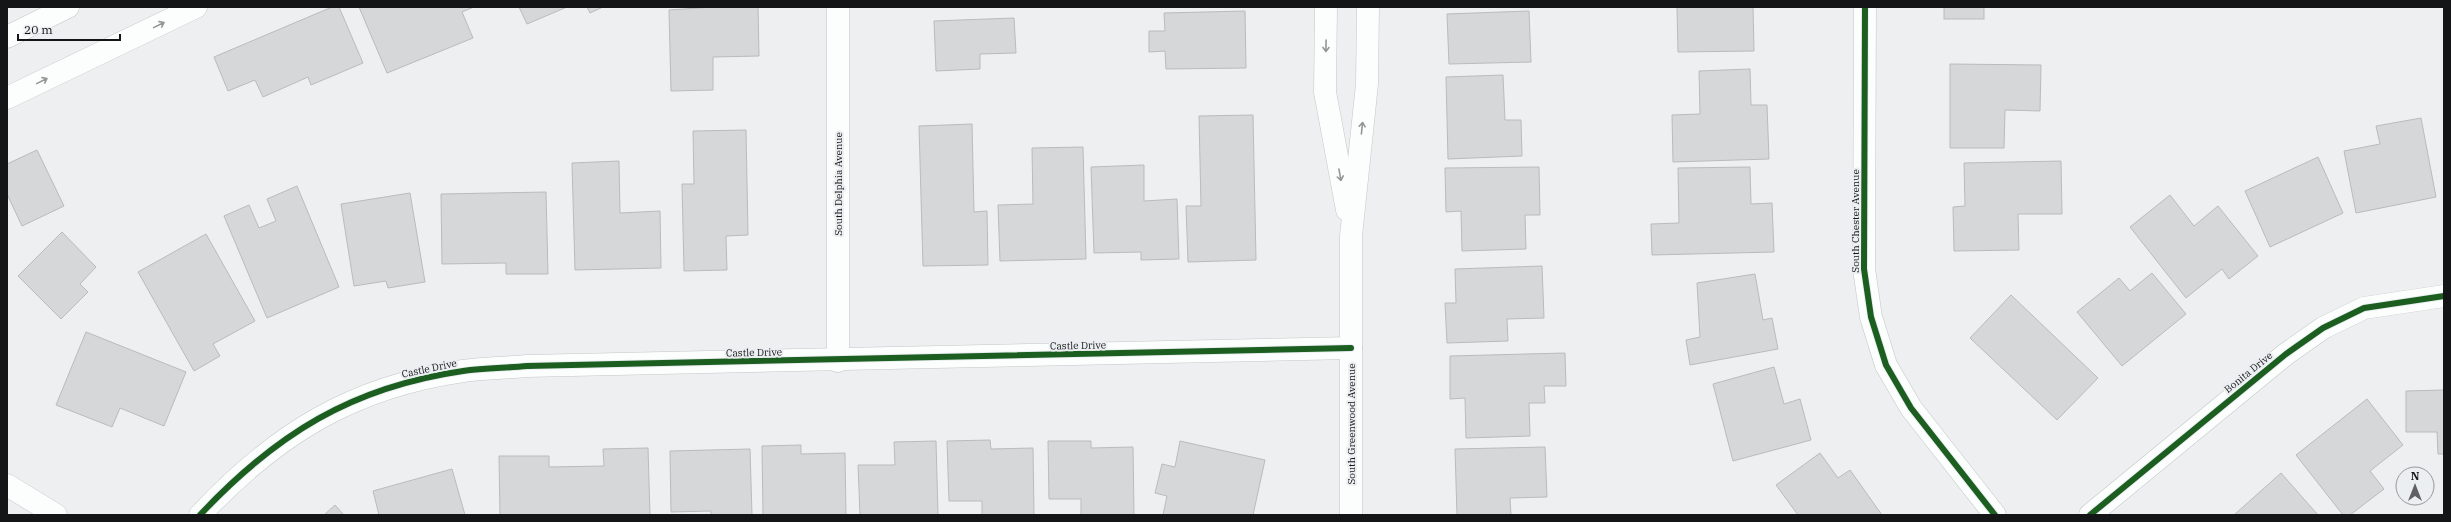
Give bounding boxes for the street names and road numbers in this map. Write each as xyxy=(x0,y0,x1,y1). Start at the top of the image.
street label: South Delphia Avenue xyxy=(832,132,845,236)
street label: South Chester Avenue xyxy=(1849,169,1862,273)
street label: Castle Drive xyxy=(1050,339,1106,352)
street label: Castle Drive xyxy=(726,346,782,359)
street label: Bonita Drive xyxy=(2222,349,2275,396)
street label: Castle Drive xyxy=(400,356,458,381)
street label: South Greenwood Avenue xyxy=(1345,363,1358,485)

